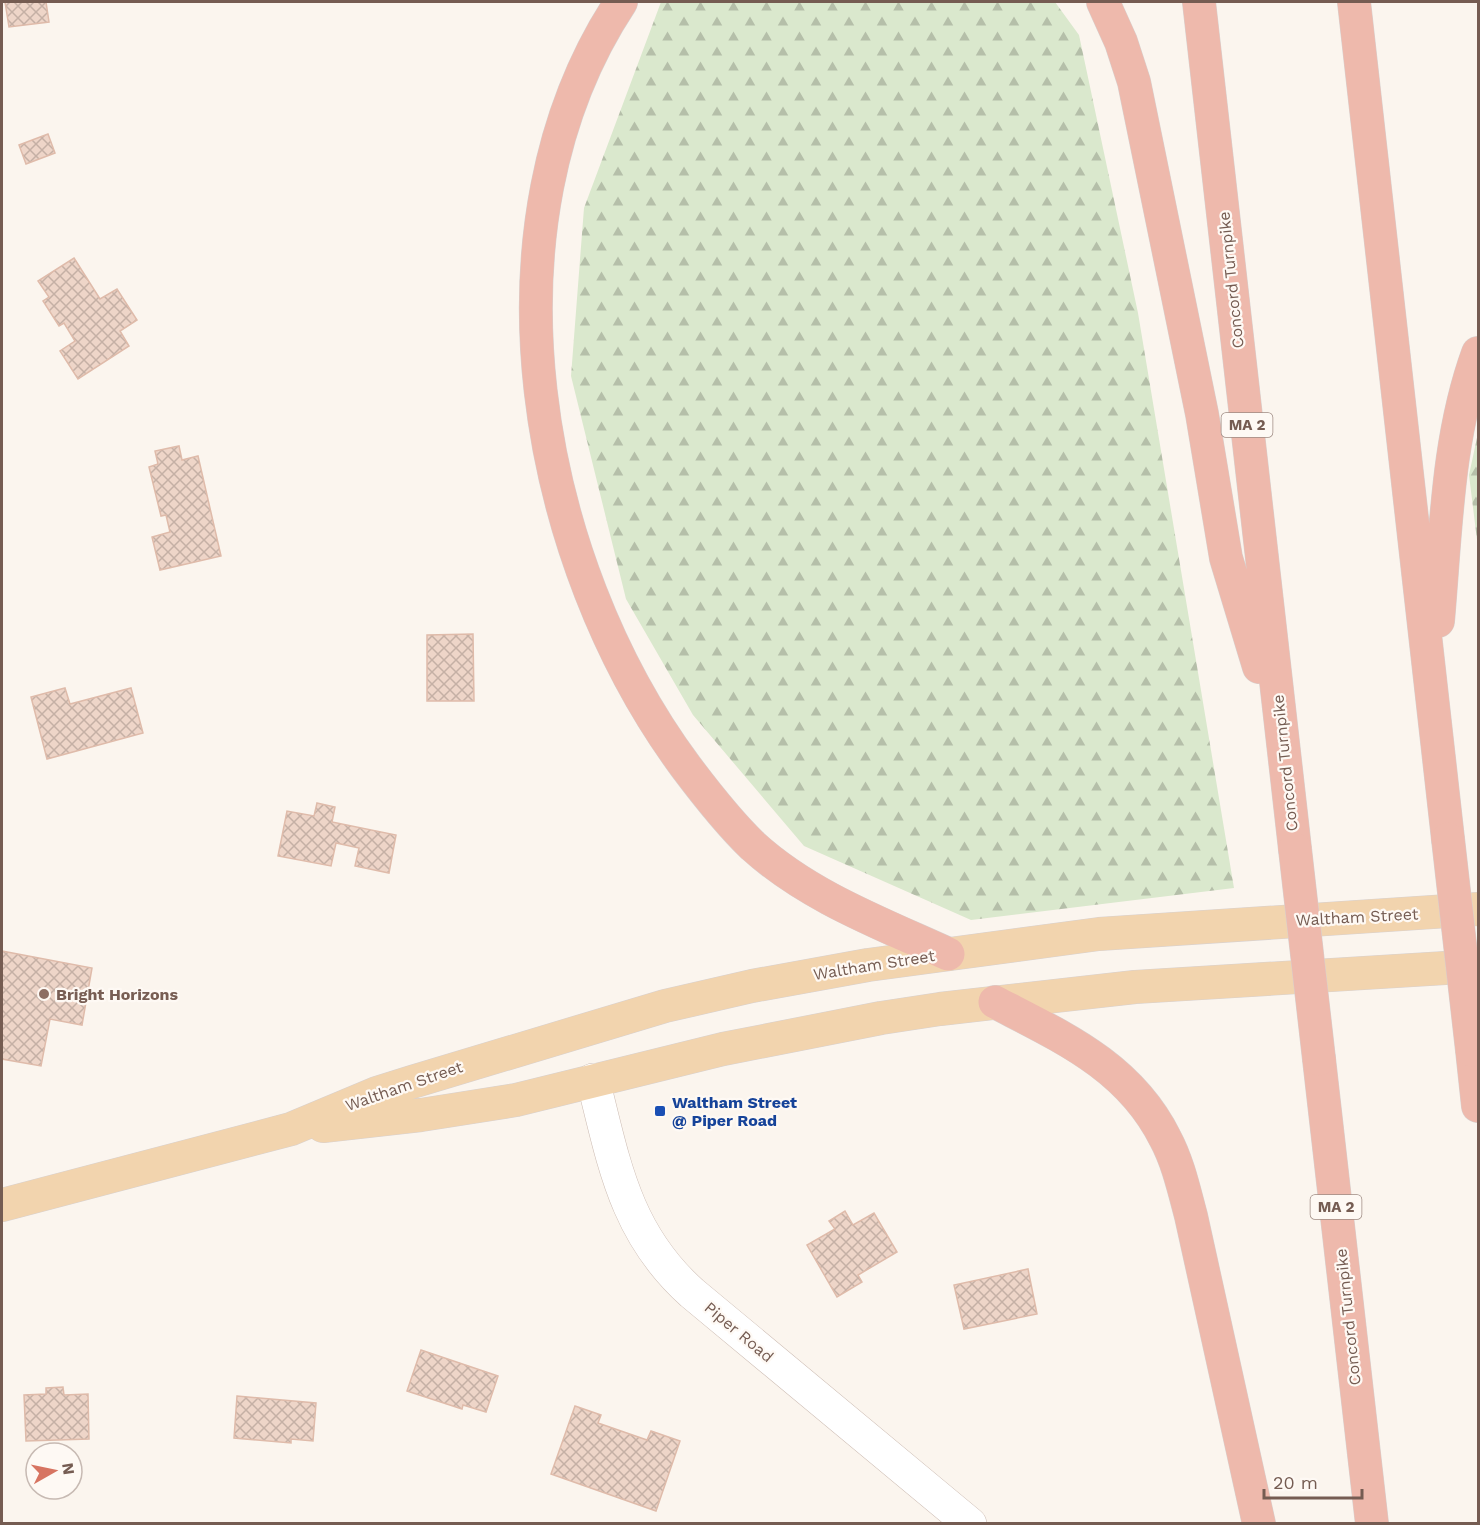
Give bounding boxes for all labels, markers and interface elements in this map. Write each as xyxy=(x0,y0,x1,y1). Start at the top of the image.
street label: Concord Turnpike xyxy=(1214,211,1248,349)
road number: MA 2 xyxy=(1222,413,1272,437)
street label: Concord Turnpike xyxy=(1268,694,1302,832)
street label: Waltham Street xyxy=(1295,904,1419,930)
street label: Waltham Street xyxy=(812,946,936,984)
place label: Bright Horizons xyxy=(56,985,179,1004)
marker: Bright Horizons xyxy=(37,987,51,1001)
street label: Waltham Street xyxy=(343,1057,465,1115)
place label: Waltham Street @ Piper Road xyxy=(672,1093,797,1130)
marker: Waltham Street @ Piper Road xyxy=(653,1104,667,1118)
road number: MA 2 xyxy=(1310,1195,1362,1219)
street label: Concord Turnpike xyxy=(1331,1248,1365,1386)
street label: Piper Road xyxy=(701,1298,777,1366)
north arrow xyxy=(24,1441,84,1501)
text: N xyxy=(58,1461,79,1476)
scale bar xyxy=(1264,1462,1362,1500)
text: 20 m xyxy=(1273,1472,1318,1493)

